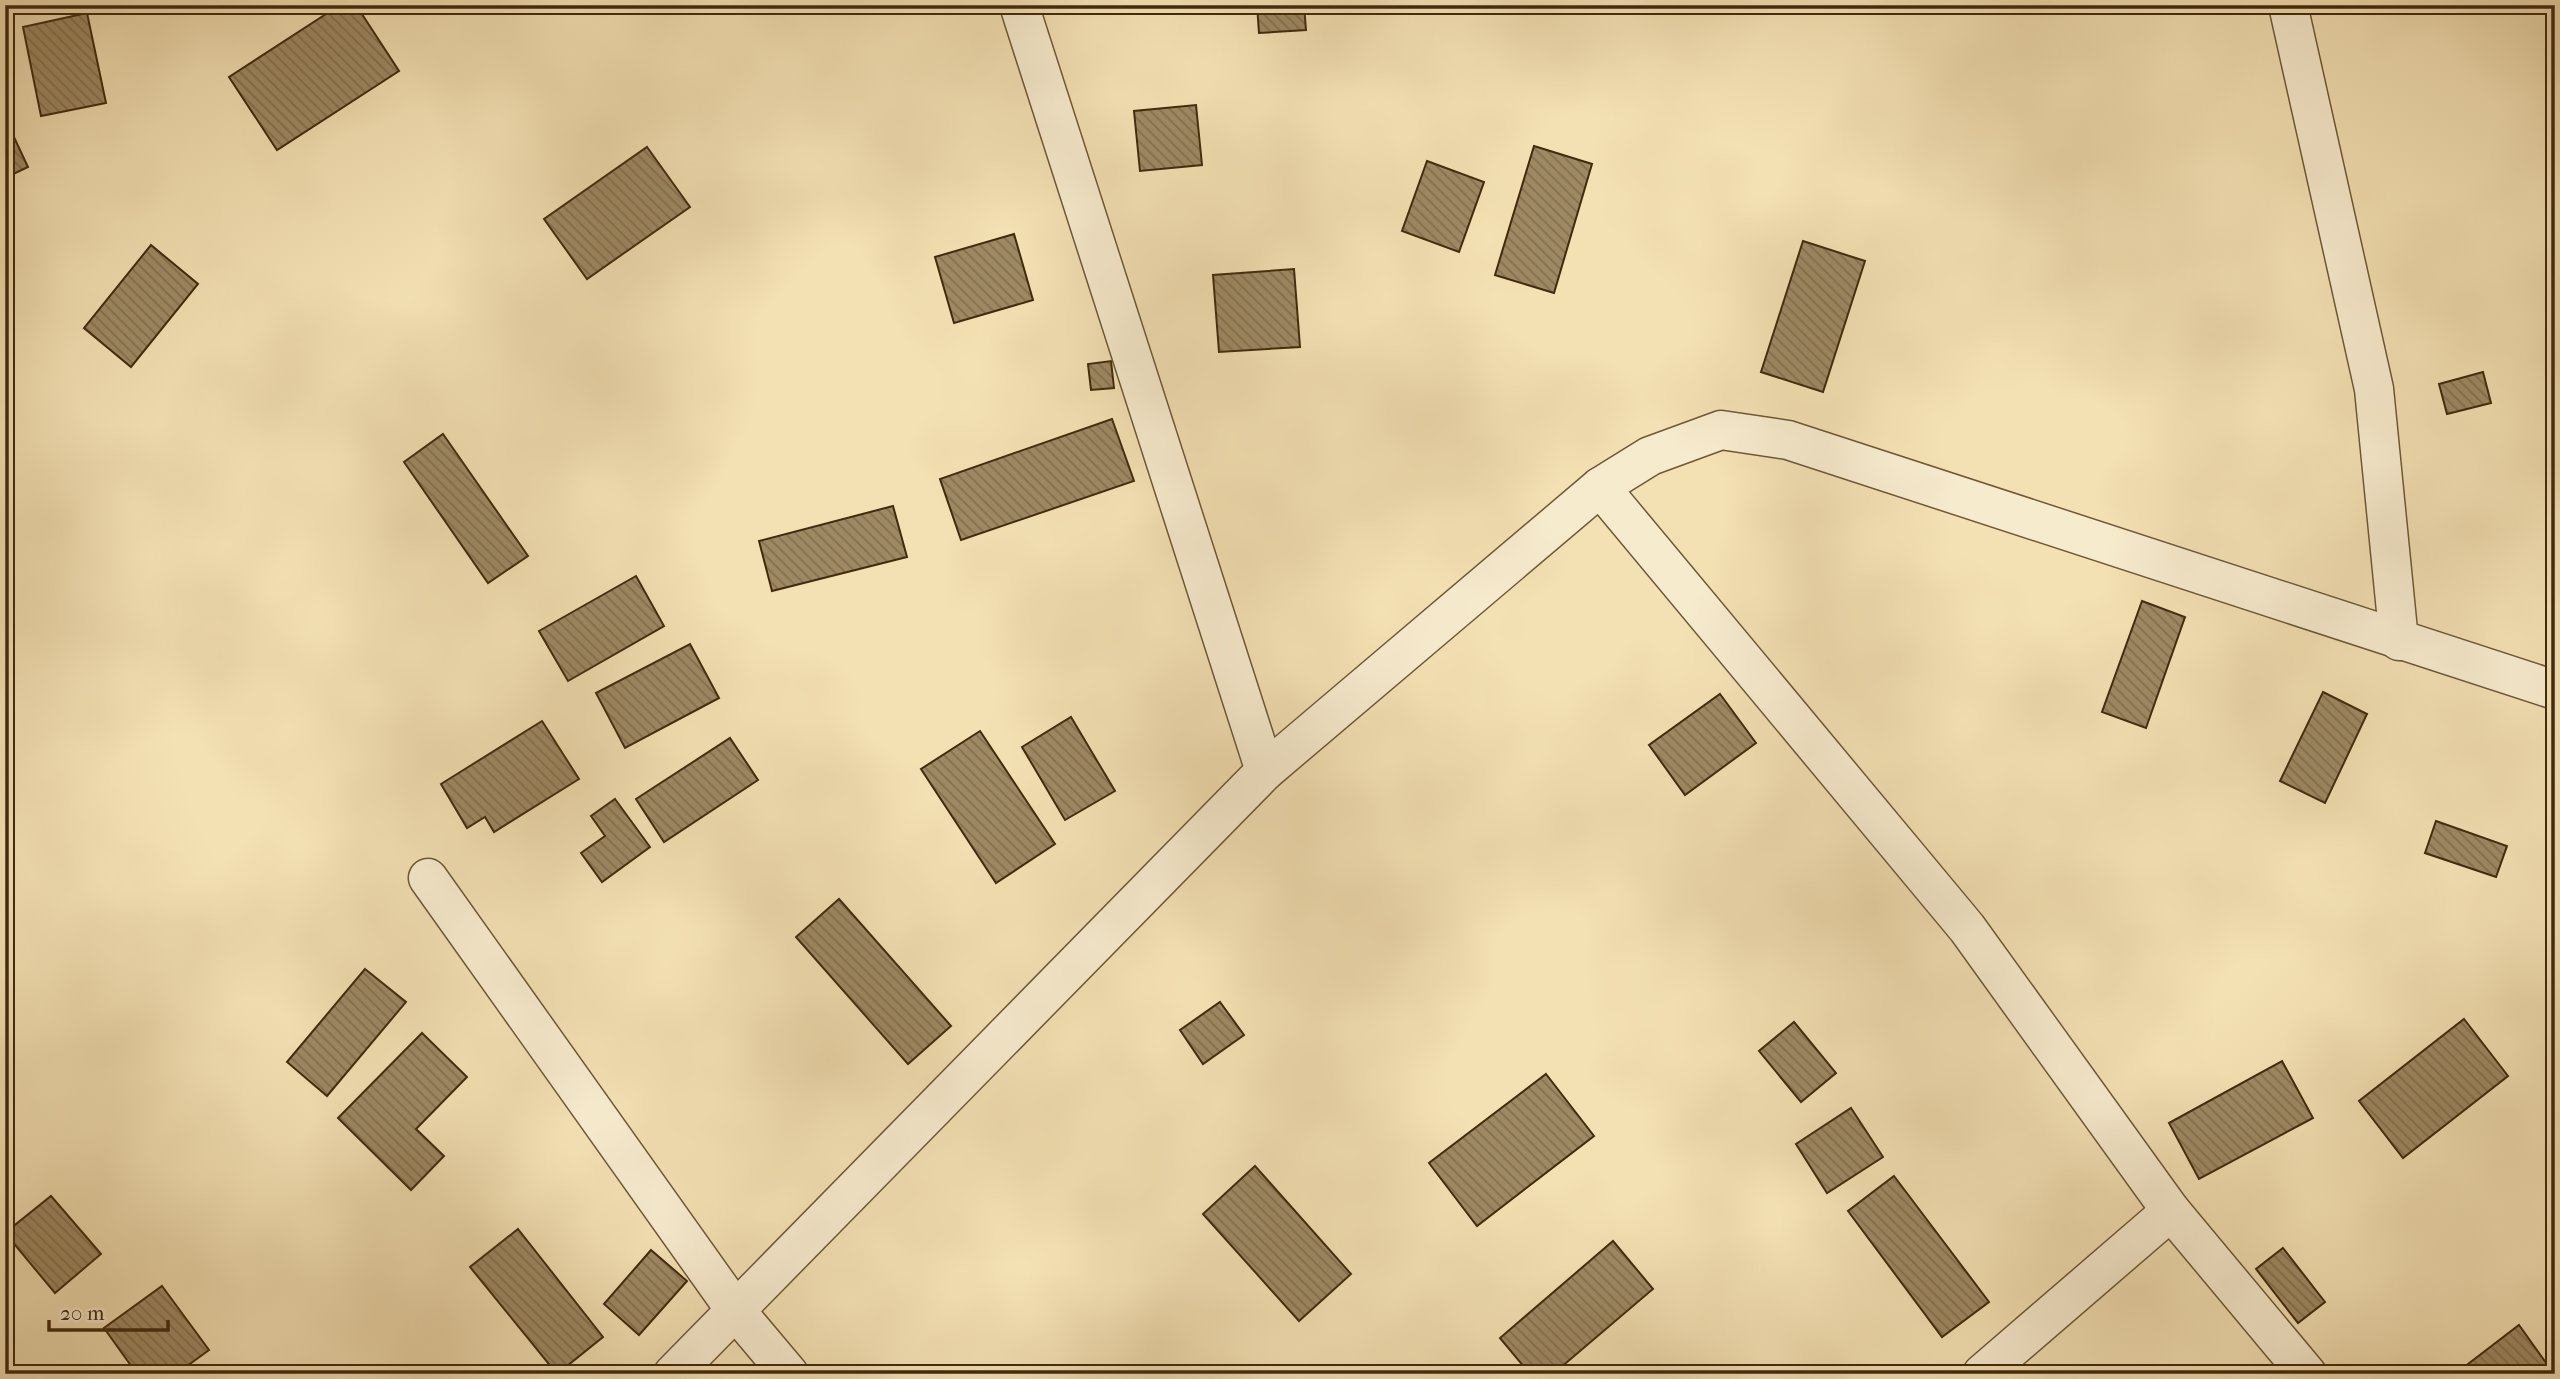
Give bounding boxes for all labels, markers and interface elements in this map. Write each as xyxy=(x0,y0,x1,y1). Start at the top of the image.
scale bar xyxy=(49,1288,168,1332)
text: 20 m xyxy=(60,1301,105,1325)

